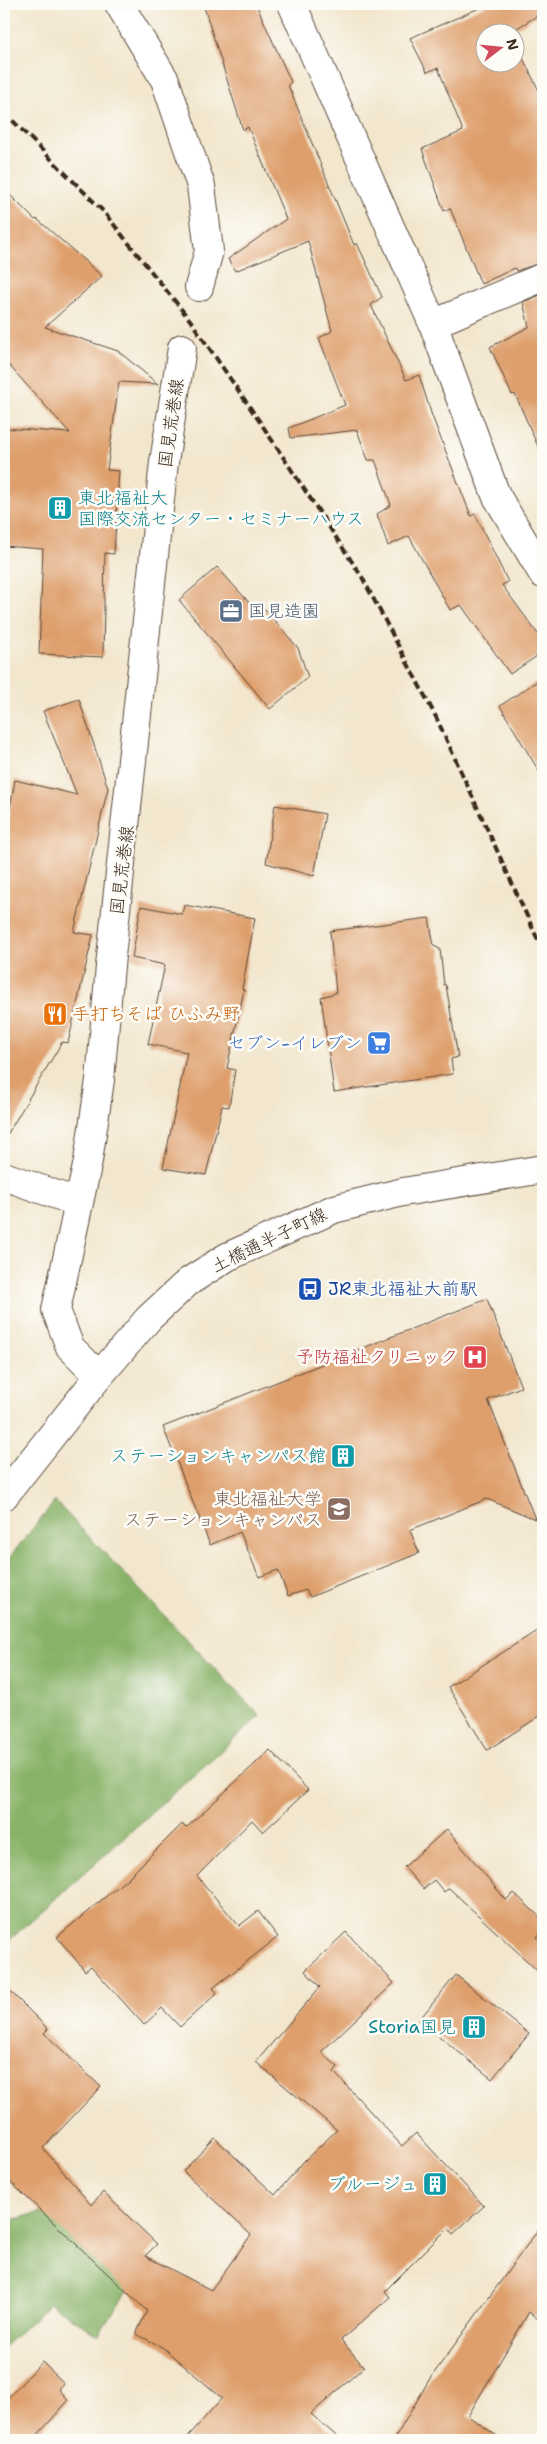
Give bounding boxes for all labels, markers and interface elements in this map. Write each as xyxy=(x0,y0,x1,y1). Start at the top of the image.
north arrow xyxy=(474,22,524,72)
text: N xyxy=(502,37,523,52)
street label: 国見荒巻線 xyxy=(153,377,189,469)
place label: 東北福祉大 国際交流センター・セミナーハウス xyxy=(78,486,364,531)
building icon: 東北福祉大 国際交流センター・セミナーハウス xyxy=(47,495,73,521)
office icon: 国見造園 xyxy=(218,598,244,624)
place label: 国見造園 xyxy=(248,599,320,623)
street label: 国見荒巻線 xyxy=(105,824,139,916)
restaurant icon: 手打ちそば ひふみ野 xyxy=(42,1001,68,1027)
place label: 手打ちそば ひふみ野 xyxy=(72,1002,240,1026)
supermarket icon: セブン-イレブン xyxy=(366,1030,392,1056)
place label: セブン-イレブン xyxy=(227,1031,362,1055)
street label: 土橋通半子町線 xyxy=(207,1202,331,1278)
bus stop icon: JR東北福祉大前駅 xyxy=(297,1276,323,1302)
place label: JR東北福祉大前駅 xyxy=(328,1277,477,1301)
hospital icon: 予防福祉クリニック xyxy=(462,1344,488,1370)
place label: 予防福祉クリニック xyxy=(296,1345,458,1369)
building icon: ステーションキャンパス館 xyxy=(330,1443,356,1469)
place label: ステーションキャンパス館 xyxy=(110,1444,326,1468)
place label: 東北福祉大学 ステーションキャンパス xyxy=(124,1487,322,1532)
school or university icon: 東北福祉大学 ステーションキャンパス xyxy=(326,1496,352,1522)
building icon: Storia国見 xyxy=(461,2014,487,2040)
place label: Storia国見 xyxy=(368,2015,456,2039)
building icon: ブルージュ xyxy=(422,2171,448,2197)
place label: ブルージュ xyxy=(328,2172,418,2196)

